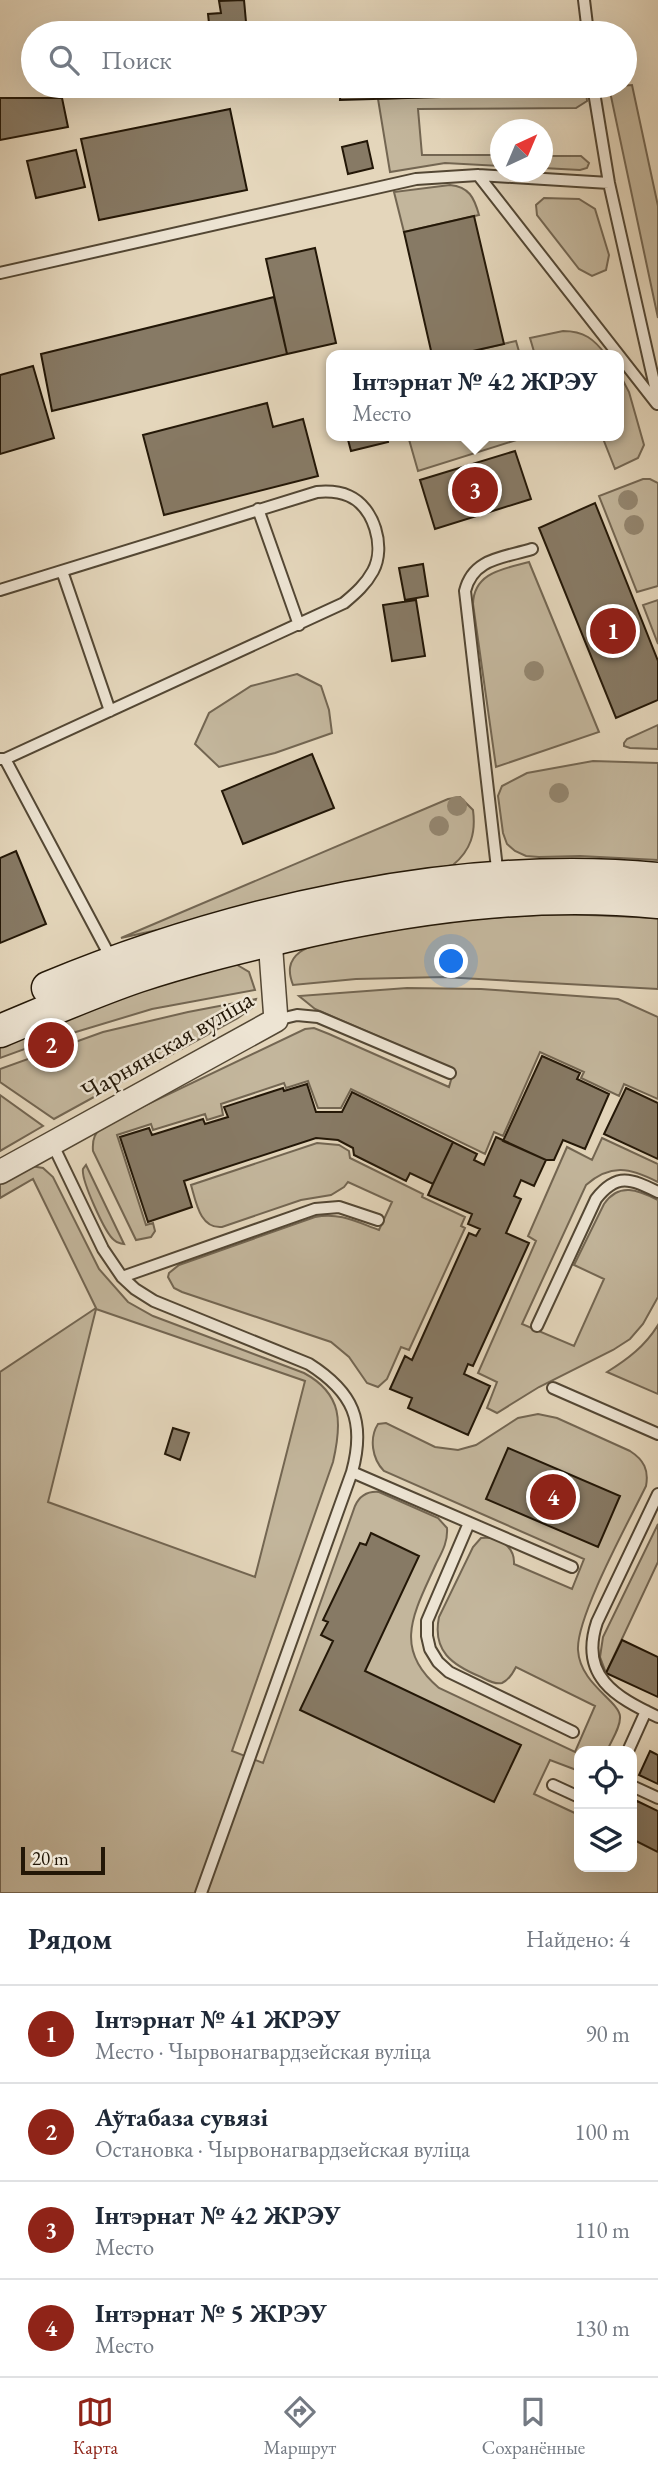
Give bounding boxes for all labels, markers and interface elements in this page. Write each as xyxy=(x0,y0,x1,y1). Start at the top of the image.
search box xyxy=(21,21,637,98)
icon: search xyxy=(45,41,83,79)
text: Поиск xyxy=(101,43,172,77)
north arrow xyxy=(490,119,553,182)
popup xyxy=(326,350,624,441)
text: Інтэрнат № 42 ЖРЭУ xyxy=(352,364,598,398)
text: Место xyxy=(352,398,411,428)
pin: 3 xyxy=(452,464,498,516)
pin: 1 xyxy=(590,605,636,657)
your location xyxy=(434,944,468,978)
street label: Чарнянская вуліца xyxy=(75,982,260,1108)
pin: 2 xyxy=(28,1019,74,1071)
pin: 4 xyxy=(530,1471,576,1523)
map controls xyxy=(574,1746,637,1872)
button: locate xyxy=(574,1746,637,1809)
button: layers xyxy=(574,1809,637,1872)
scale bar xyxy=(21,1844,105,1876)
text: 20 m xyxy=(32,1846,69,1871)
text: Рядом xyxy=(28,1919,112,1958)
text: Найдено: 4 xyxy=(526,1924,630,1954)
text: Інтэрнат № 41 ЖРЭУ xyxy=(95,2002,341,2036)
text: 1 xyxy=(45,2019,57,2049)
text: 90 m xyxy=(585,2019,630,2049)
text: Место · Чырвонагвардзейская вуліца xyxy=(95,2036,431,2066)
text: Аўтабаза сувязі xyxy=(95,2100,268,2134)
text: 2 xyxy=(45,2117,57,2147)
text: 100 m xyxy=(574,2117,630,2147)
text: Остановка · Чырвонагвардзейская вуліца xyxy=(95,2134,470,2164)
text: Інтэрнат № 42 ЖРЭУ xyxy=(95,2198,341,2232)
text: 3 xyxy=(45,2215,57,2245)
text: 110 m xyxy=(574,2215,630,2245)
text: Место xyxy=(95,2232,154,2262)
text: Інтэрнат № 5 ЖРЭУ xyxy=(95,2296,327,2330)
text: 4 xyxy=(45,2313,57,2343)
text: 130 m xyxy=(574,2313,630,2343)
text: Место xyxy=(95,2330,154,2360)
tab: Карта xyxy=(73,2393,118,2460)
tab: Маршрут xyxy=(263,2393,336,2460)
tab: Сохранённые xyxy=(482,2393,585,2460)

